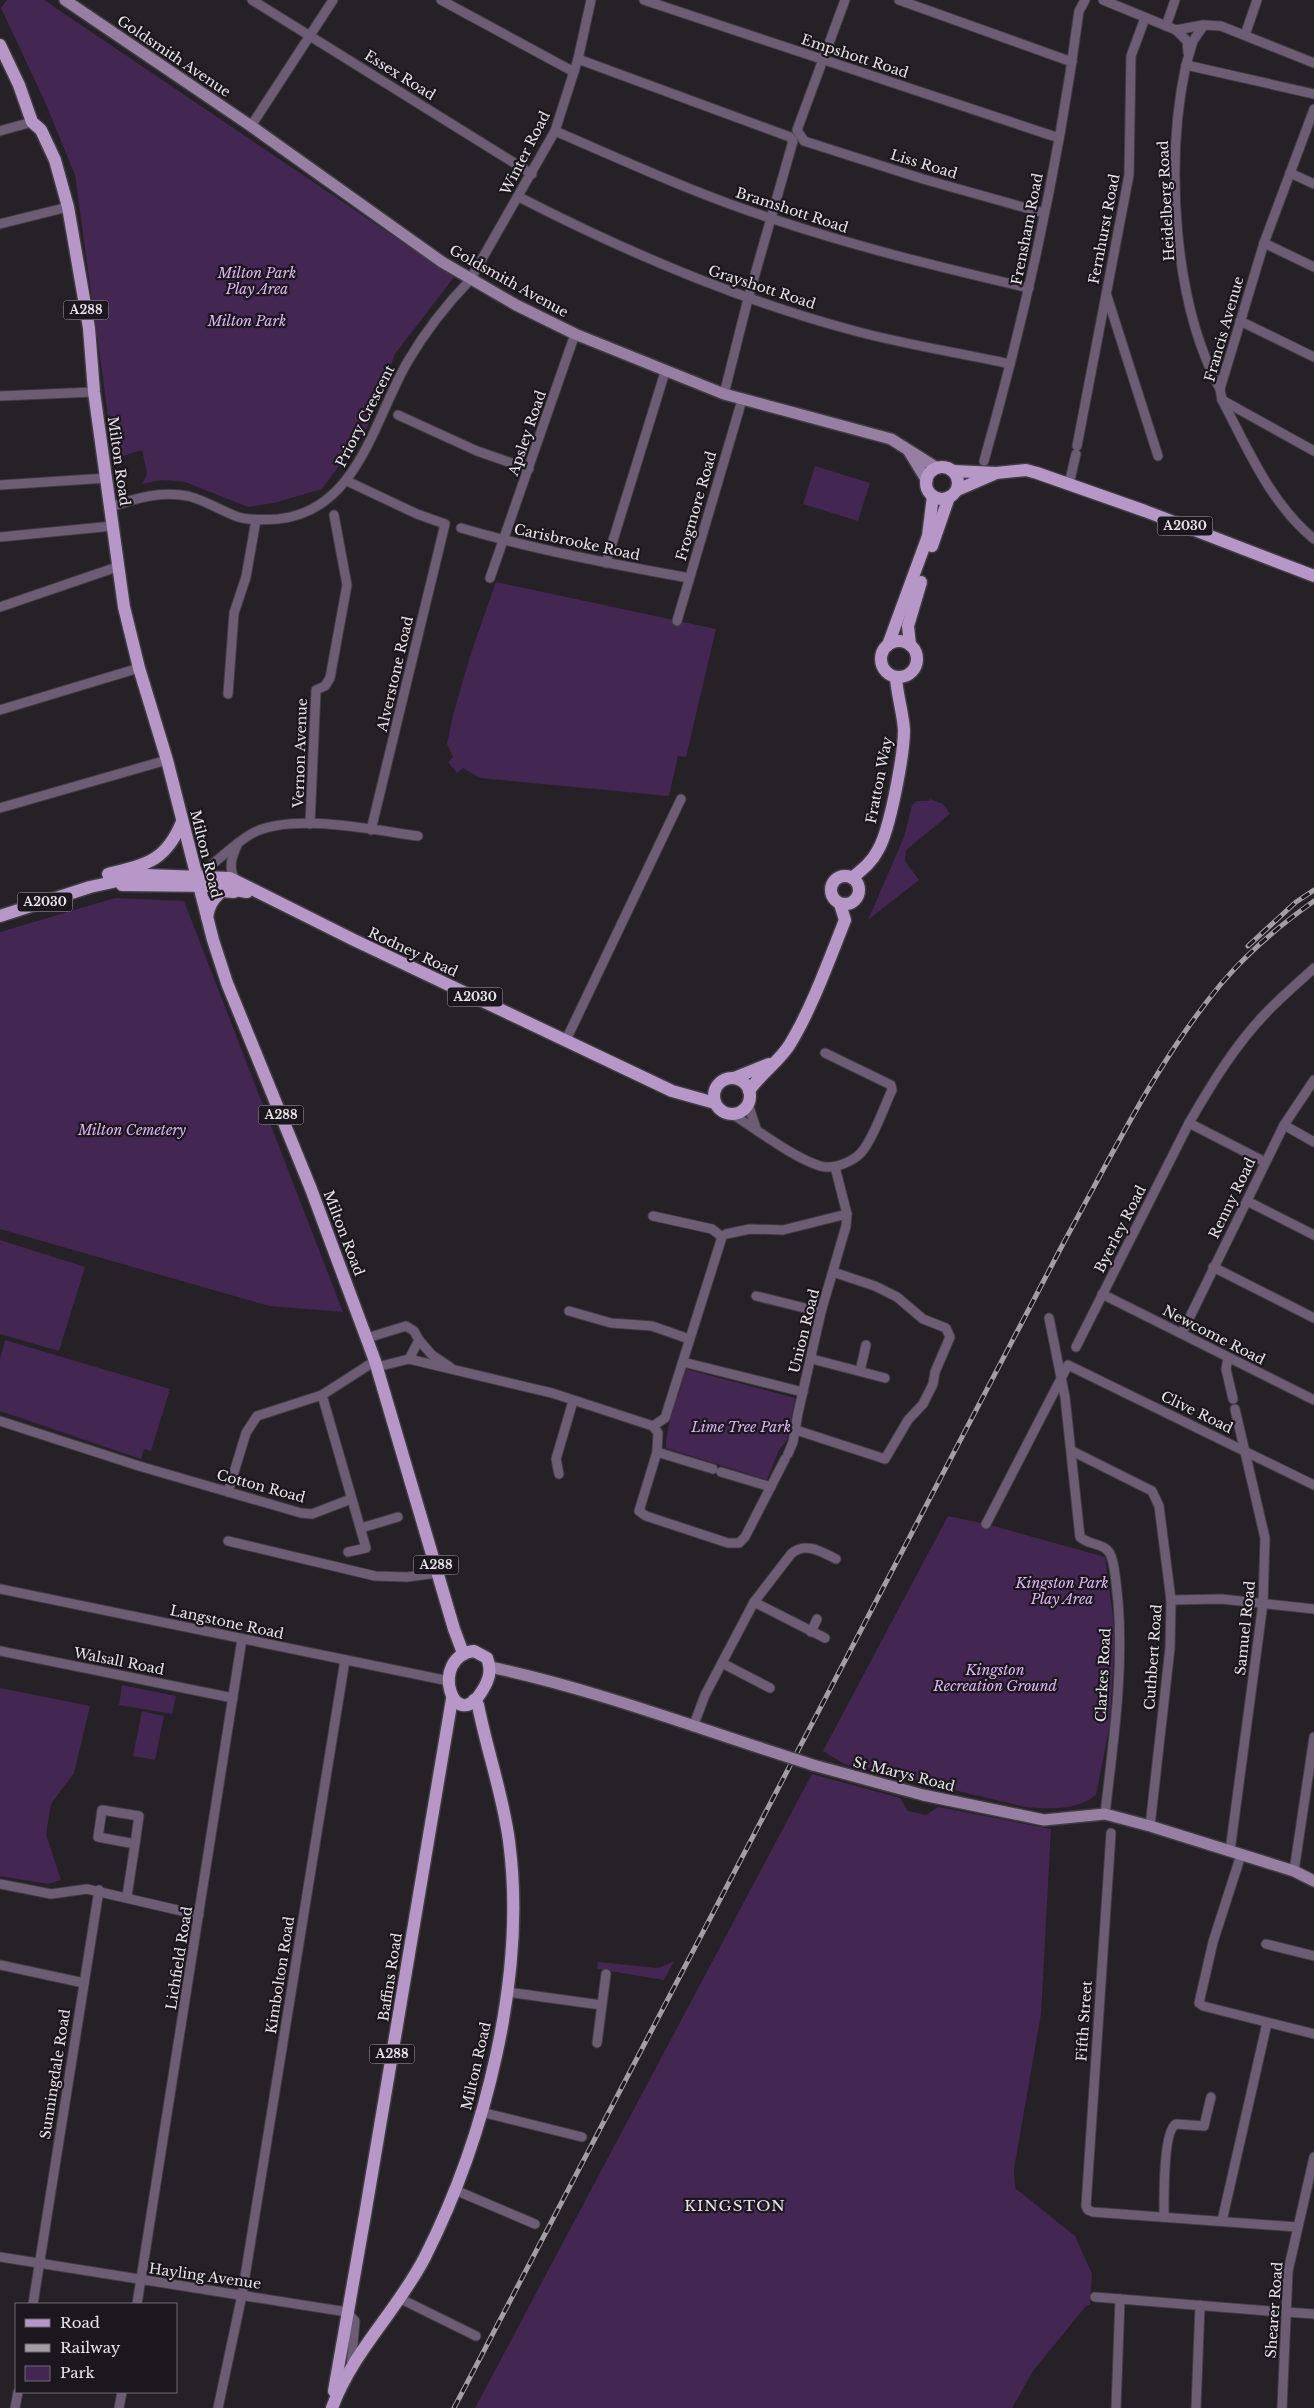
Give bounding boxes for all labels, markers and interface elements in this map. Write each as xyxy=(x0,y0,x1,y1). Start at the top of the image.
street label: Goldsmith Avenue xyxy=(114,11,234,101)
street label: Empshott Road xyxy=(799,30,911,82)
street label: Essex Road xyxy=(361,46,439,104)
street label: Winter Road xyxy=(496,108,554,199)
street label: Heidelberg Road xyxy=(1154,140,1178,262)
street label: Liss Road xyxy=(888,145,960,183)
street label: Frensham Road xyxy=(1007,171,1047,286)
street label: Fernhurst Road xyxy=(1085,172,1124,286)
street label: Bramshott Road xyxy=(733,183,851,237)
street label: Goldsmith Avenue xyxy=(446,241,572,321)
street label: Grayshott Road xyxy=(706,261,819,313)
park label: Milton Park Play Area xyxy=(217,264,296,298)
street label: Francis Avenue xyxy=(1200,274,1248,384)
road number: A288 xyxy=(64,300,108,320)
park label: Milton Park xyxy=(207,312,286,330)
street label: Priory Crescent xyxy=(332,361,399,470)
street label: Apsley Road xyxy=(504,388,550,479)
street label: Milton Road xyxy=(104,415,134,507)
street label: Frogmore Road xyxy=(672,449,720,563)
road number: A2030 xyxy=(1158,516,1212,536)
street label: Carisbrooke Road xyxy=(512,520,642,564)
street label: Alverstone Road xyxy=(373,614,417,734)
street label: Vernon Avenue xyxy=(289,698,311,809)
street label: Fratton Way xyxy=(862,735,896,825)
street label: Milton Road xyxy=(186,808,226,900)
road number: A2030 xyxy=(18,892,72,912)
street label: Rodney Road xyxy=(365,923,461,981)
road number: A2030 xyxy=(448,988,502,1006)
road number: A288 xyxy=(258,1106,304,1124)
park label: Milton Cemetery xyxy=(77,1121,187,1139)
street label: Renny Road xyxy=(1205,1154,1260,1241)
street label: Byerley Road xyxy=(1090,1182,1150,1276)
street label: Milton Road xyxy=(319,1188,369,1279)
street label: Union Road xyxy=(785,1287,823,1375)
street label: Newcome Road xyxy=(1160,1301,1269,1369)
street label: Clive Road xyxy=(1158,1387,1236,1437)
park label: Lime Tree Park xyxy=(690,1418,791,1436)
street label: Cotton Road xyxy=(215,1466,308,1507)
road number: A288 xyxy=(414,1556,458,1574)
park label: Kingston Park Play Area xyxy=(1015,1574,1108,1608)
street label: Samuel Road xyxy=(1231,1579,1259,1676)
street label: Langstone Road xyxy=(169,1601,286,1643)
street label: Cuthbert Road xyxy=(1140,1603,1166,1710)
street label: Clarkes Road xyxy=(1092,1627,1114,1722)
street label: Walsall Road xyxy=(71,1643,166,1679)
park label: Kingston Recreation Ground xyxy=(932,1661,1057,1695)
street label: St Marys Road xyxy=(851,1753,957,1795)
street label: Lichfield Road xyxy=(162,1904,196,2011)
street label: Kimbolton Road xyxy=(262,1914,298,2035)
street label: Baffins Road xyxy=(374,1931,406,2023)
street label: Fifth Street xyxy=(1072,1979,1096,2062)
street label: Sunningdale Road xyxy=(36,2007,74,2140)
street label: Milton Road xyxy=(457,2020,495,2112)
road number: A288 xyxy=(370,2045,414,2064)
district label: KINGSTON xyxy=(684,2196,786,2215)
street label: Hayling Avenue xyxy=(148,2259,262,2293)
street label: Shearer Road xyxy=(1262,2261,1286,2359)
legend xyxy=(15,2303,178,2393)
text: Road xyxy=(60,2313,100,2332)
text: Railway xyxy=(60,2338,121,2357)
text: Park xyxy=(60,2363,96,2382)

